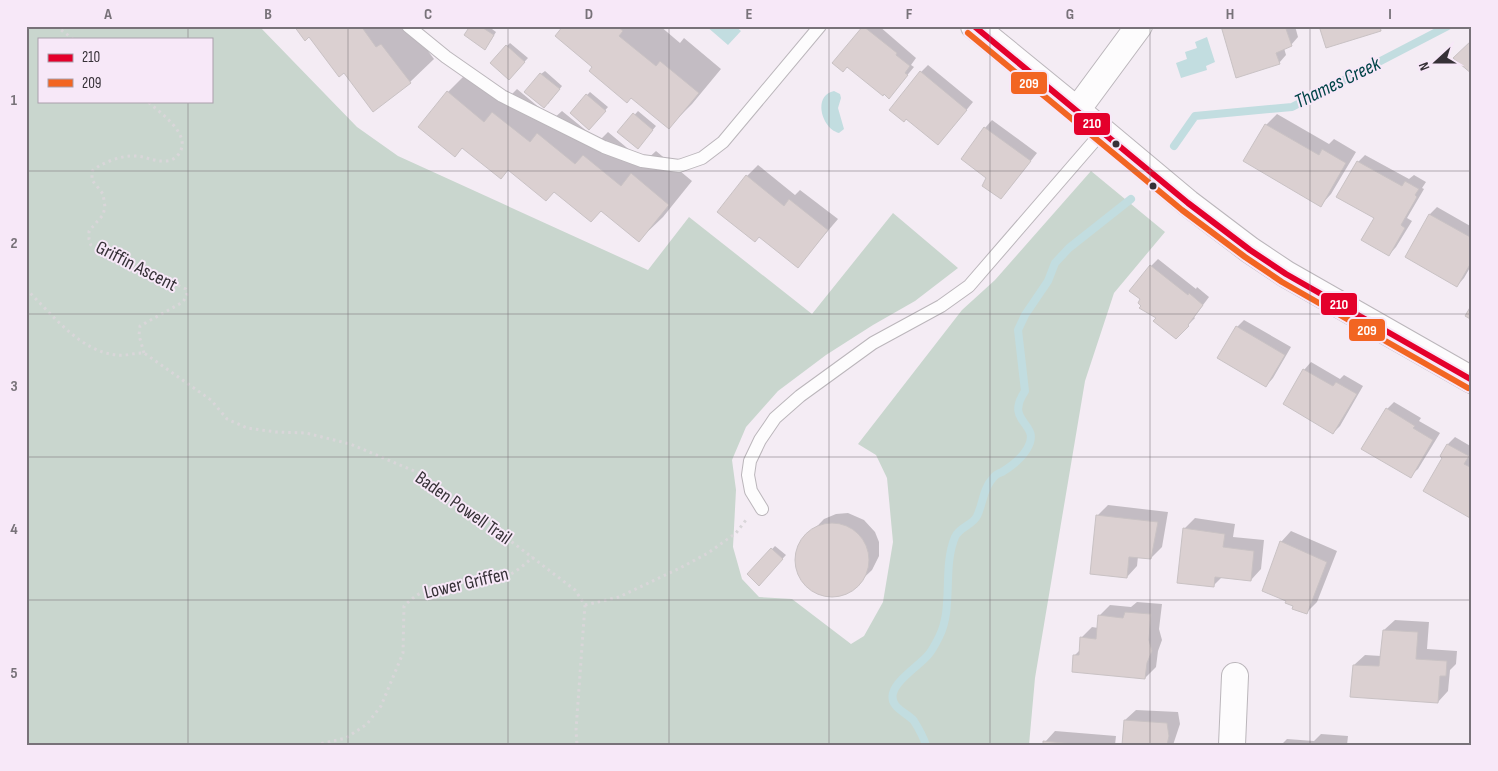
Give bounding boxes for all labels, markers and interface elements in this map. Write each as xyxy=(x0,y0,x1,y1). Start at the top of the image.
text: A xyxy=(103,5,112,24)
text: B xyxy=(264,5,272,24)
text: C xyxy=(424,5,432,24)
text: D xyxy=(585,5,593,24)
text: E xyxy=(746,5,753,24)
text: F xyxy=(906,5,913,24)
text: G xyxy=(1066,5,1074,24)
text: H xyxy=(1226,5,1234,24)
text: I xyxy=(1388,5,1392,24)
legend xyxy=(38,38,212,102)
north arrow xyxy=(1410,38,1460,88)
text: 210 xyxy=(82,48,100,67)
water label: Thames Creek xyxy=(1291,52,1385,114)
text: N xyxy=(1415,60,1434,73)
line badge: 209 xyxy=(1010,71,1048,95)
text: 209 xyxy=(82,74,102,93)
text: 209 xyxy=(1019,75,1039,92)
text: 1 xyxy=(11,91,18,110)
line badge: 210 xyxy=(1073,112,1111,136)
text: 210 xyxy=(1083,115,1101,132)
unlabelled marker xyxy=(1111,139,1121,149)
unlabelled marker xyxy=(1148,181,1158,191)
text: 2 xyxy=(10,234,18,253)
street label: Griffin Ascent xyxy=(92,236,181,297)
line badge: 210 xyxy=(1320,292,1358,316)
text: 210 xyxy=(1330,296,1348,313)
line badge: 209 xyxy=(1348,318,1386,342)
text: 209 xyxy=(1357,322,1377,339)
text: 3 xyxy=(10,377,18,396)
street label: Baden Powell Trail xyxy=(410,467,516,550)
text: 4 xyxy=(10,520,18,539)
street label: Lower Griffen xyxy=(422,563,511,604)
text: 5 xyxy=(10,664,18,683)

